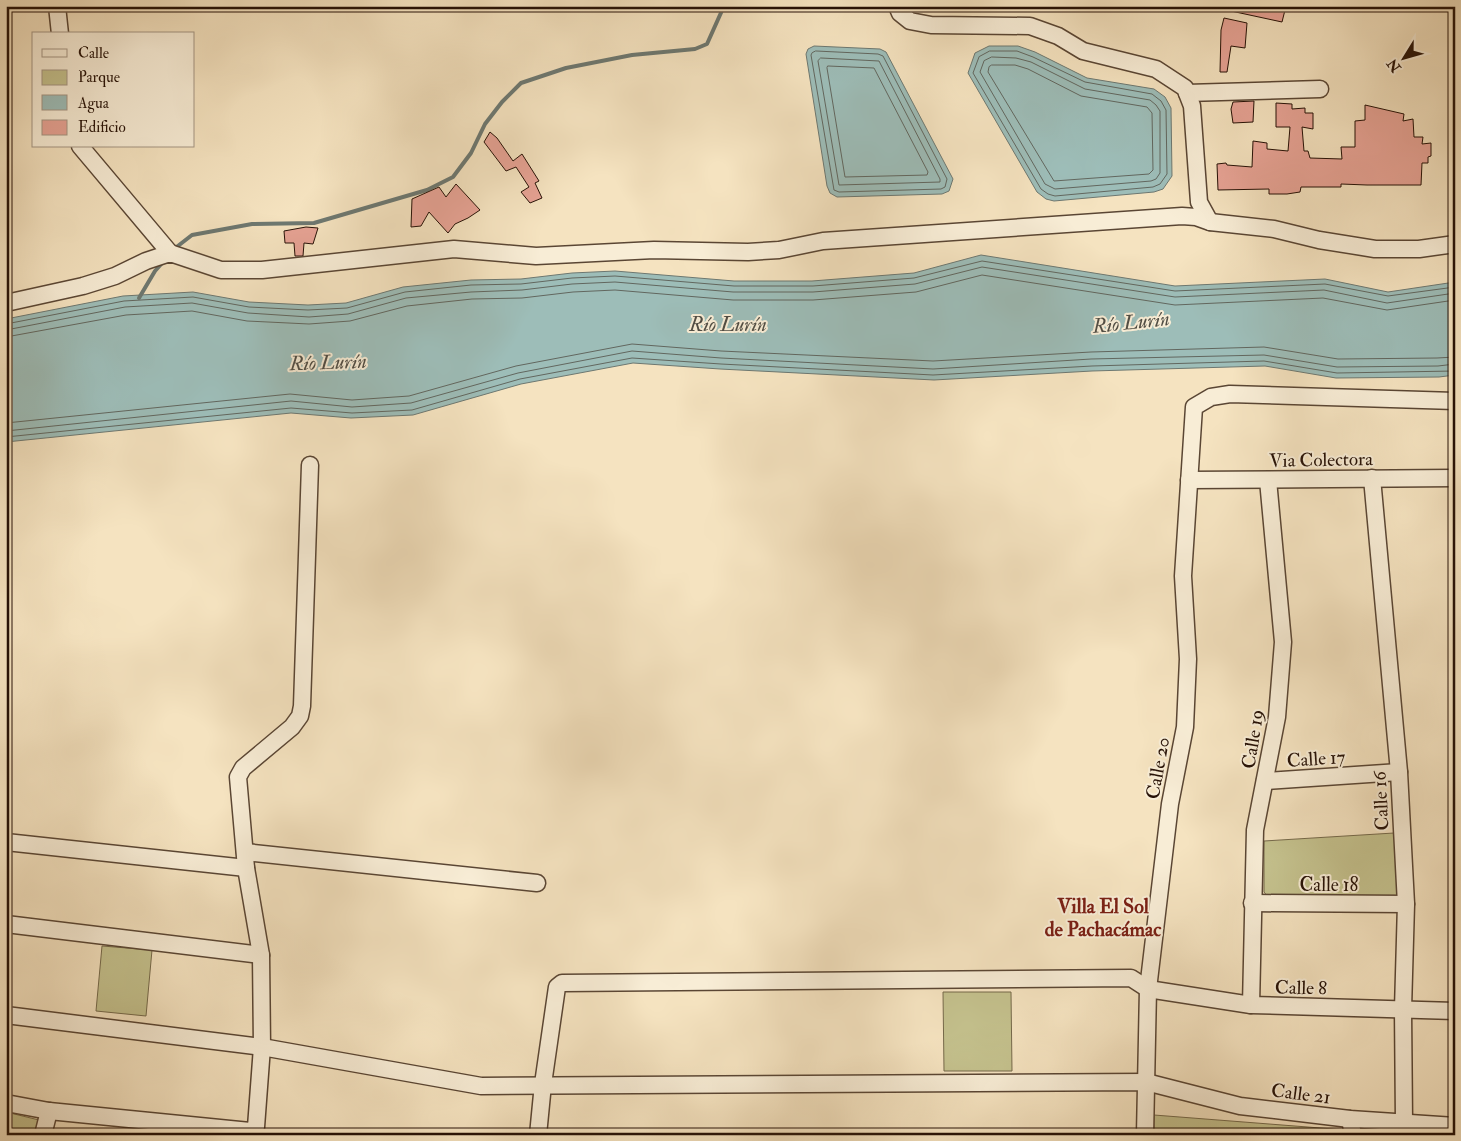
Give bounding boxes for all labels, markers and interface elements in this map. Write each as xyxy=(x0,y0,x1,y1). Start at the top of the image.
legend xyxy=(32,32,195,148)
north arrow xyxy=(1378,32,1428,82)
text: Calle xyxy=(78,44,109,63)
text: N xyxy=(1383,55,1405,76)
text: Parque xyxy=(78,68,120,87)
text: Agua xyxy=(77,94,110,113)
text: Edificio xyxy=(78,118,126,137)
water label: Río Lurín xyxy=(1090,306,1171,339)
water label: Río Lurín xyxy=(688,312,767,337)
water label: Río Lurín xyxy=(288,349,367,376)
street label: Via Colectora xyxy=(1269,447,1373,473)
street label: Calle 19 xyxy=(1236,708,1270,771)
street label: Calle 20 xyxy=(1141,735,1175,801)
street label: Calle 17 xyxy=(1286,745,1346,773)
street label: Calle 16 xyxy=(1367,769,1395,831)
street label: Calle 18 xyxy=(1300,873,1359,897)
district label: Villa El Sol de Pachacámac xyxy=(1045,894,1162,942)
street label: Calle 8 xyxy=(1275,976,1327,1000)
street label: Calle 21 xyxy=(1270,1078,1332,1110)

